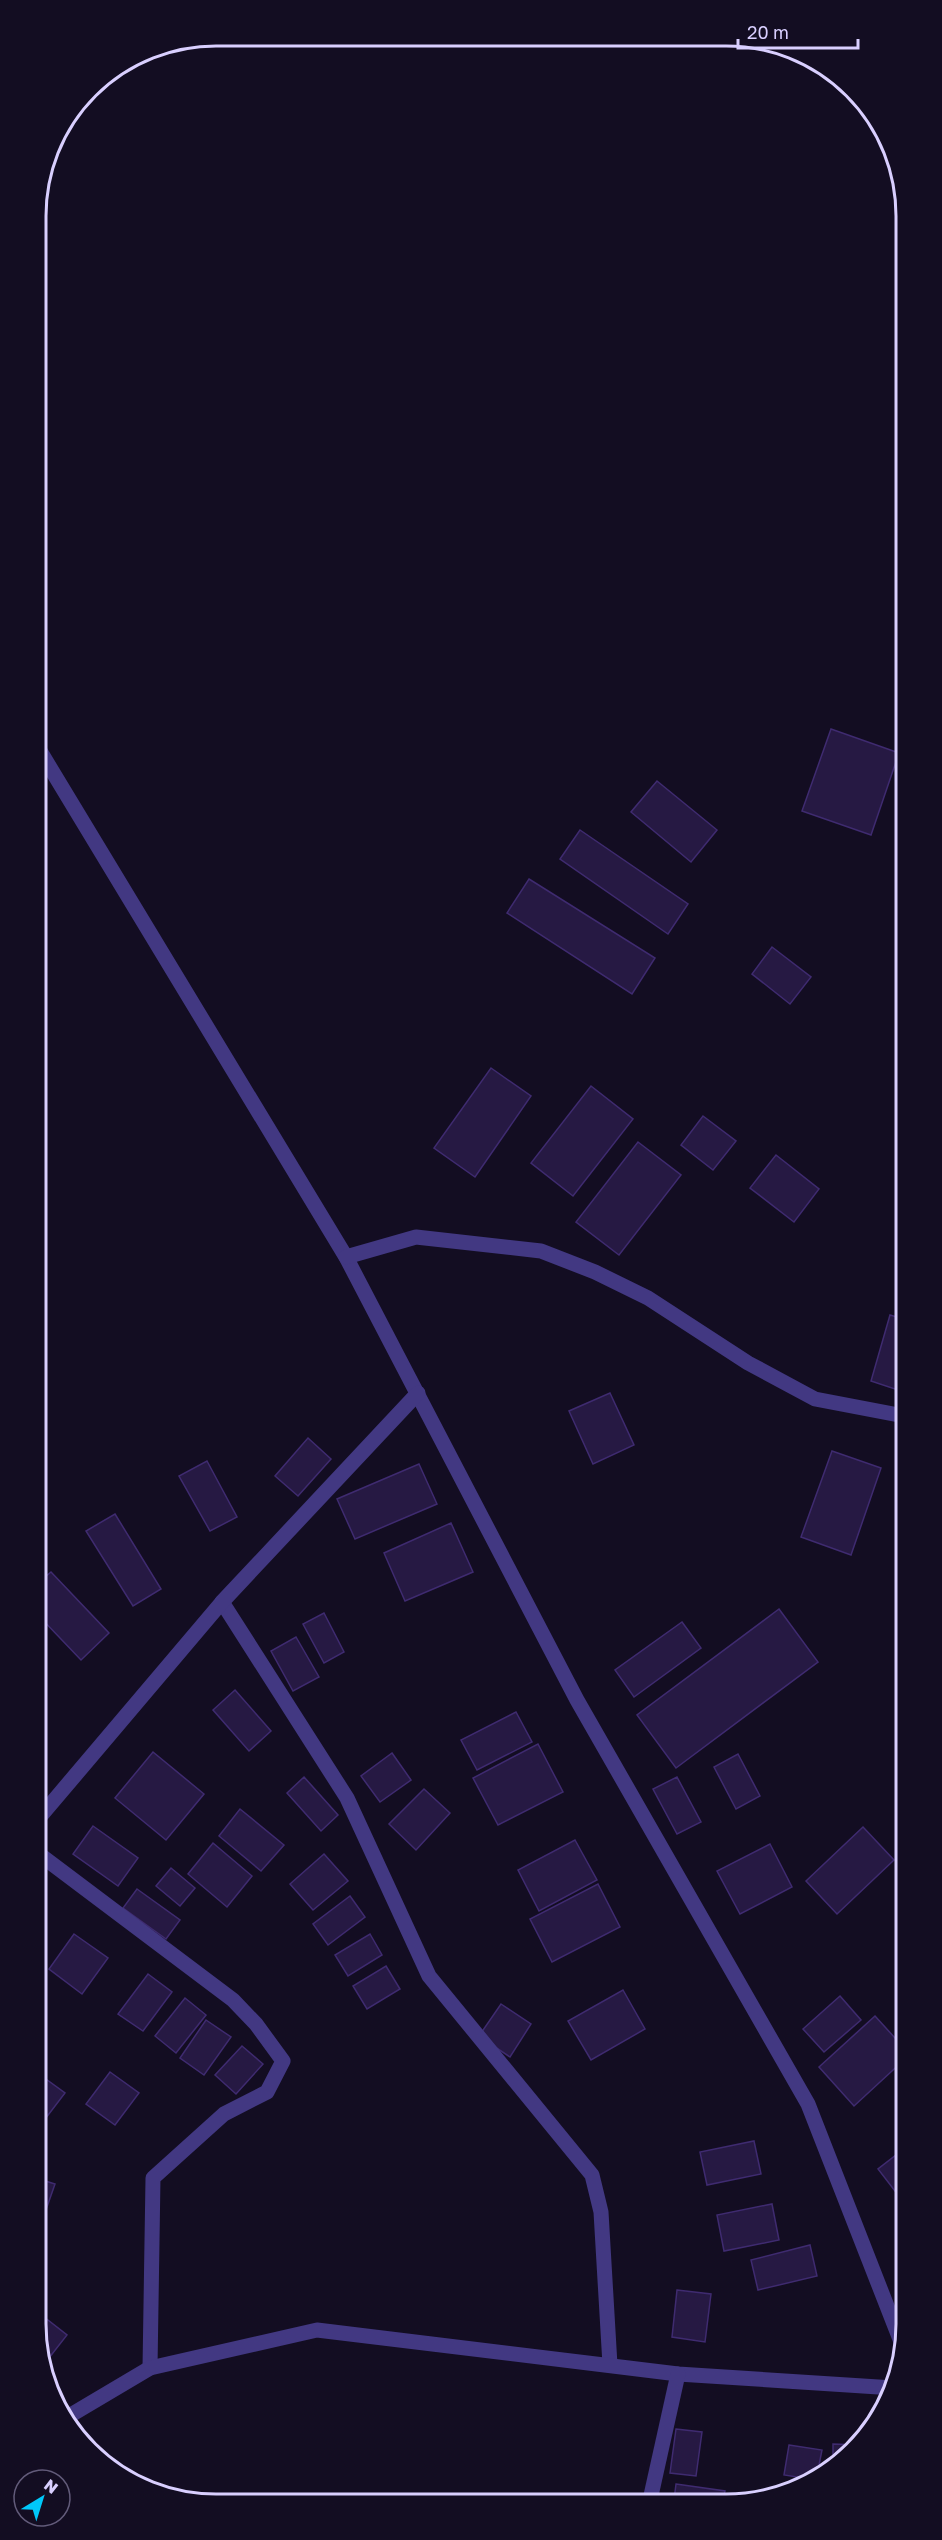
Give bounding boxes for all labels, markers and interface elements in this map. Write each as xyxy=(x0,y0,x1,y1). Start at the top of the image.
scale bar xyxy=(738,12,858,50)
text: 20 m xyxy=(747,21,789,43)
north arrow xyxy=(12,2468,72,2528)
text: N xyxy=(40,2475,62,2498)

